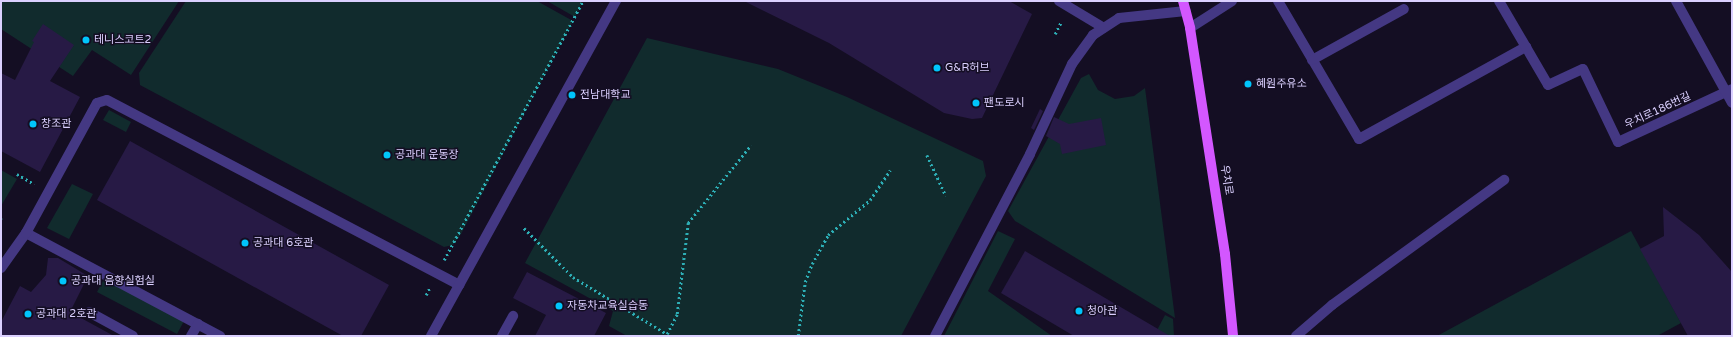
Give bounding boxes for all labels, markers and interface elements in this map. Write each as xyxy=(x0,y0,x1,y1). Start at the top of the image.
place label: 테니스코트2 xyxy=(94,33,152,47)
marker: 테니스코트2 xyxy=(81,35,91,45)
place label: G&R허브 xyxy=(945,61,989,75)
marker: G&R허브 xyxy=(932,63,942,73)
place label: 혜원주유소 xyxy=(1256,77,1307,91)
marker: 혜원주유소 xyxy=(1243,79,1253,89)
place label: 전남대학교 xyxy=(580,88,631,102)
marker: 전남대학교 xyxy=(567,90,577,100)
street label: 우치로186번길 xyxy=(1623,90,1693,132)
place label: 팬도로시 xyxy=(984,96,1024,110)
marker: 팬도로시 xyxy=(971,98,981,108)
place label: 창조관 xyxy=(41,117,71,131)
marker: 창조관 xyxy=(28,119,38,129)
place label: 공과대 운동장 xyxy=(395,148,459,162)
marker: 공과대 운동장 xyxy=(382,150,392,160)
street label: 우치로 xyxy=(1217,164,1235,196)
place label: 공과대 6호관 xyxy=(253,236,313,250)
marker: 공과대 6호관 xyxy=(240,238,250,248)
place label: 공과대 음향실험실 xyxy=(71,274,155,288)
marker: 공과대 음향실험실 xyxy=(58,276,68,286)
place label: 자동차교육실습동 xyxy=(567,299,648,313)
marker: 자동차교육실습동 xyxy=(554,301,564,311)
place label: 청아관 xyxy=(1087,304,1117,318)
marker: 청아관 xyxy=(1074,306,1084,316)
place label: 공과대 2호관 xyxy=(36,307,96,321)
marker: 공과대 2호관 xyxy=(23,309,33,319)

